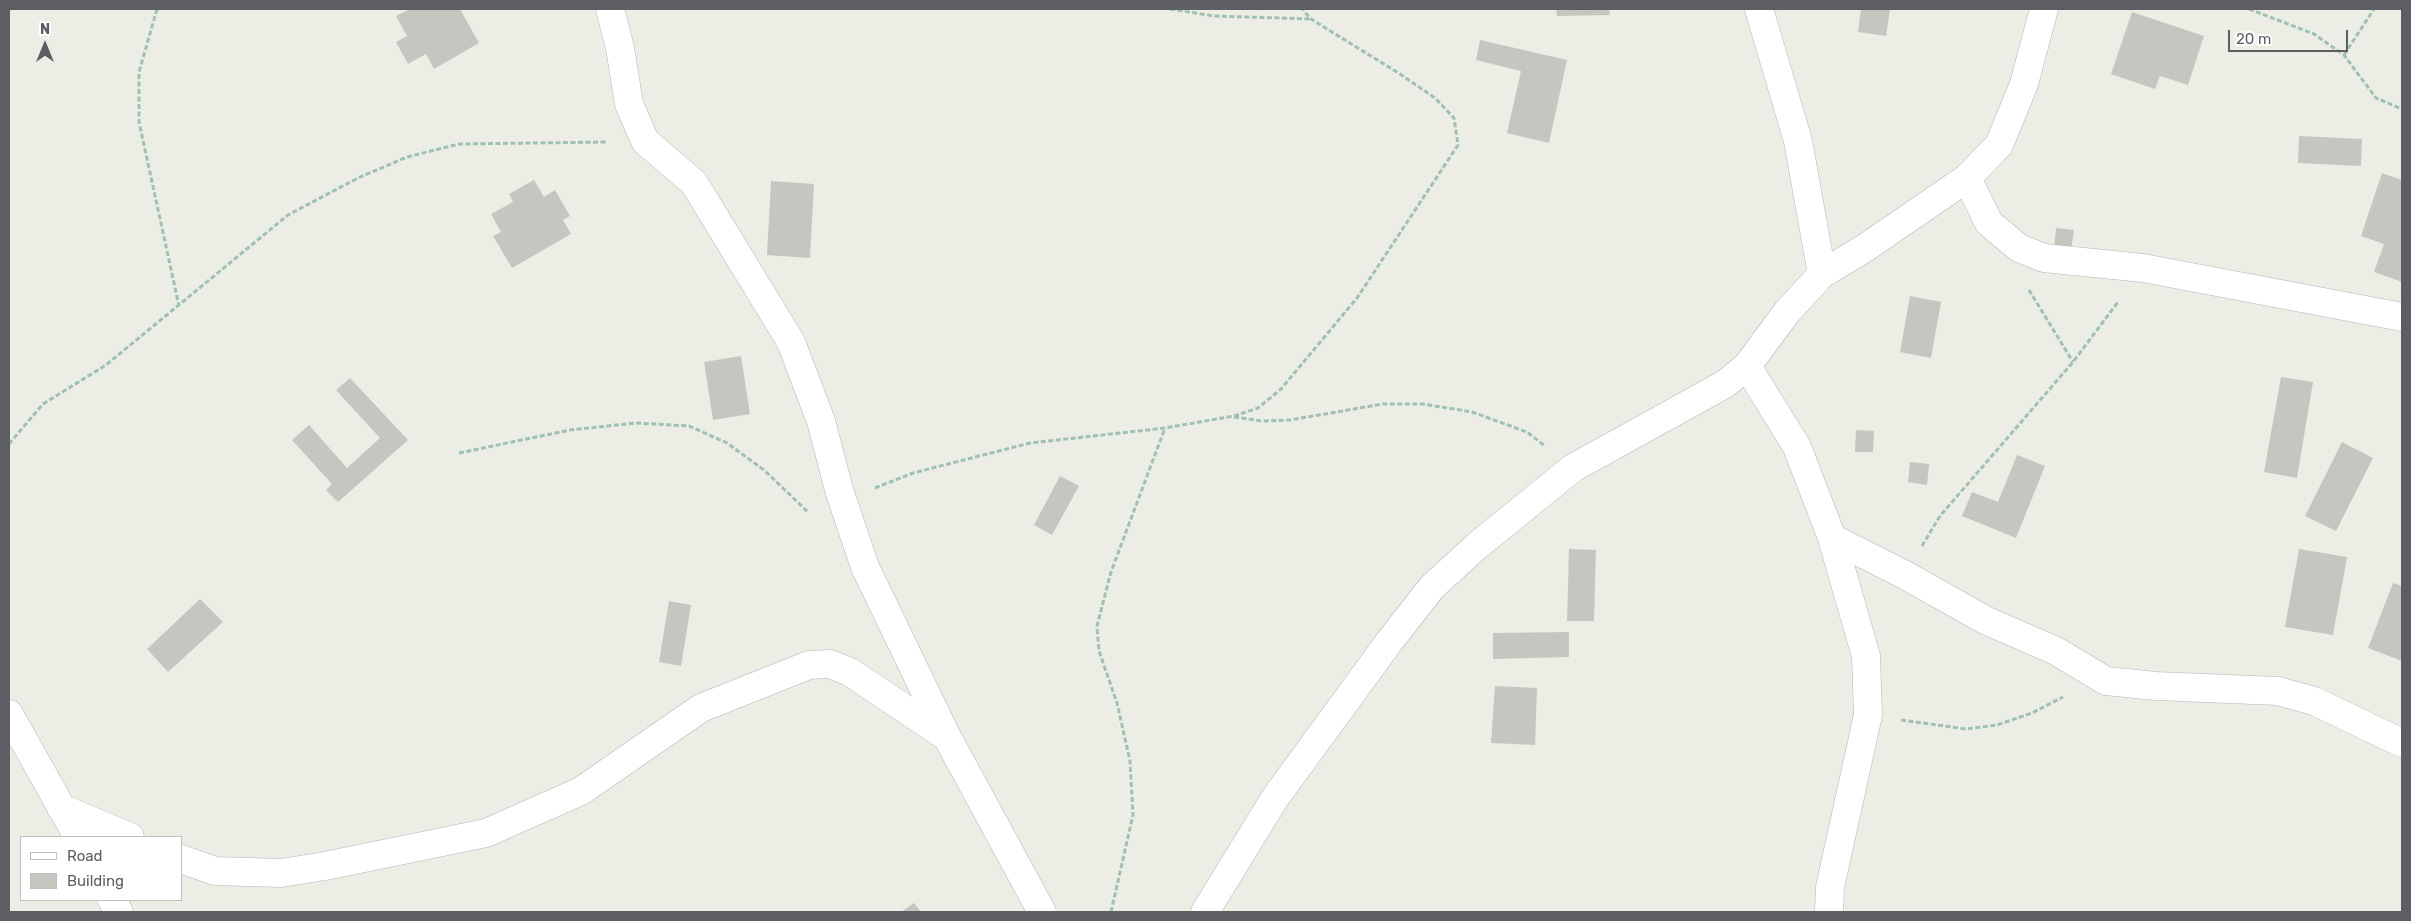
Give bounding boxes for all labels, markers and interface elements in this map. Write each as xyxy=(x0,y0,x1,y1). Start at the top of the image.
north arrow xyxy=(20,20,70,70)
scale bar xyxy=(2231,20,2351,52)
text: N xyxy=(40,21,50,38)
text: 20 m xyxy=(2236,30,2271,48)
legend xyxy=(20,836,182,901)
text: Road xyxy=(67,847,103,865)
text: Building xyxy=(67,872,124,890)

